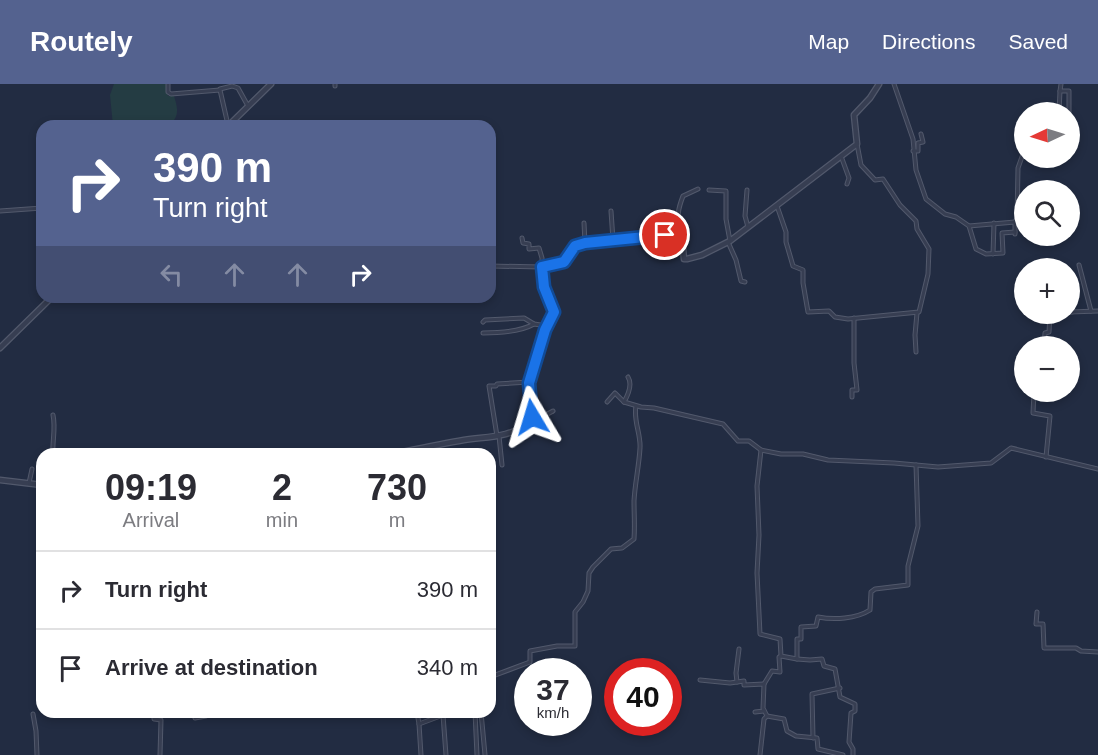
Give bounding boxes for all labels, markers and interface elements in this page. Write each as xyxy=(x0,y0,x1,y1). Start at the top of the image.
text: Routely xyxy=(30,26,133,57)
text: Map xyxy=(808,30,849,53)
text: Directions xyxy=(882,30,975,53)
text: Saved xyxy=(1008,30,1068,53)
north arrow xyxy=(1014,102,1080,168)
map controls xyxy=(1014,102,1080,402)
icon: right xyxy=(54,144,132,222)
text: 390 m xyxy=(153,144,272,191)
button: search xyxy=(1014,180,1080,246)
text: Turn right xyxy=(153,193,268,223)
pin xyxy=(639,209,690,260)
icon: arrive xyxy=(648,218,681,251)
icon: left xyxy=(155,258,188,291)
icon: ahead xyxy=(218,258,251,291)
icon: ahead xyxy=(281,258,314,291)
icon: right xyxy=(344,258,377,291)
button: + xyxy=(1014,258,1080,324)
button: − xyxy=(1014,336,1080,402)
position arrow xyxy=(500,385,564,449)
text: 09:19 xyxy=(105,467,197,508)
text: 2 xyxy=(272,467,292,508)
text: 730 xyxy=(367,467,427,508)
text: Arrival xyxy=(123,509,179,531)
text: min xyxy=(266,509,298,531)
text: m xyxy=(389,509,405,531)
icon: right xyxy=(54,574,87,607)
text: Turn right xyxy=(105,577,207,602)
text: 390 m xyxy=(417,577,478,602)
icon: arrive xyxy=(54,652,87,685)
text: Arrive at destination xyxy=(105,655,318,680)
text: 340 m xyxy=(417,655,478,680)
speed limit sign: 40 xyxy=(604,658,682,736)
text: 37 xyxy=(536,673,570,706)
text: km/h xyxy=(537,704,569,721)

